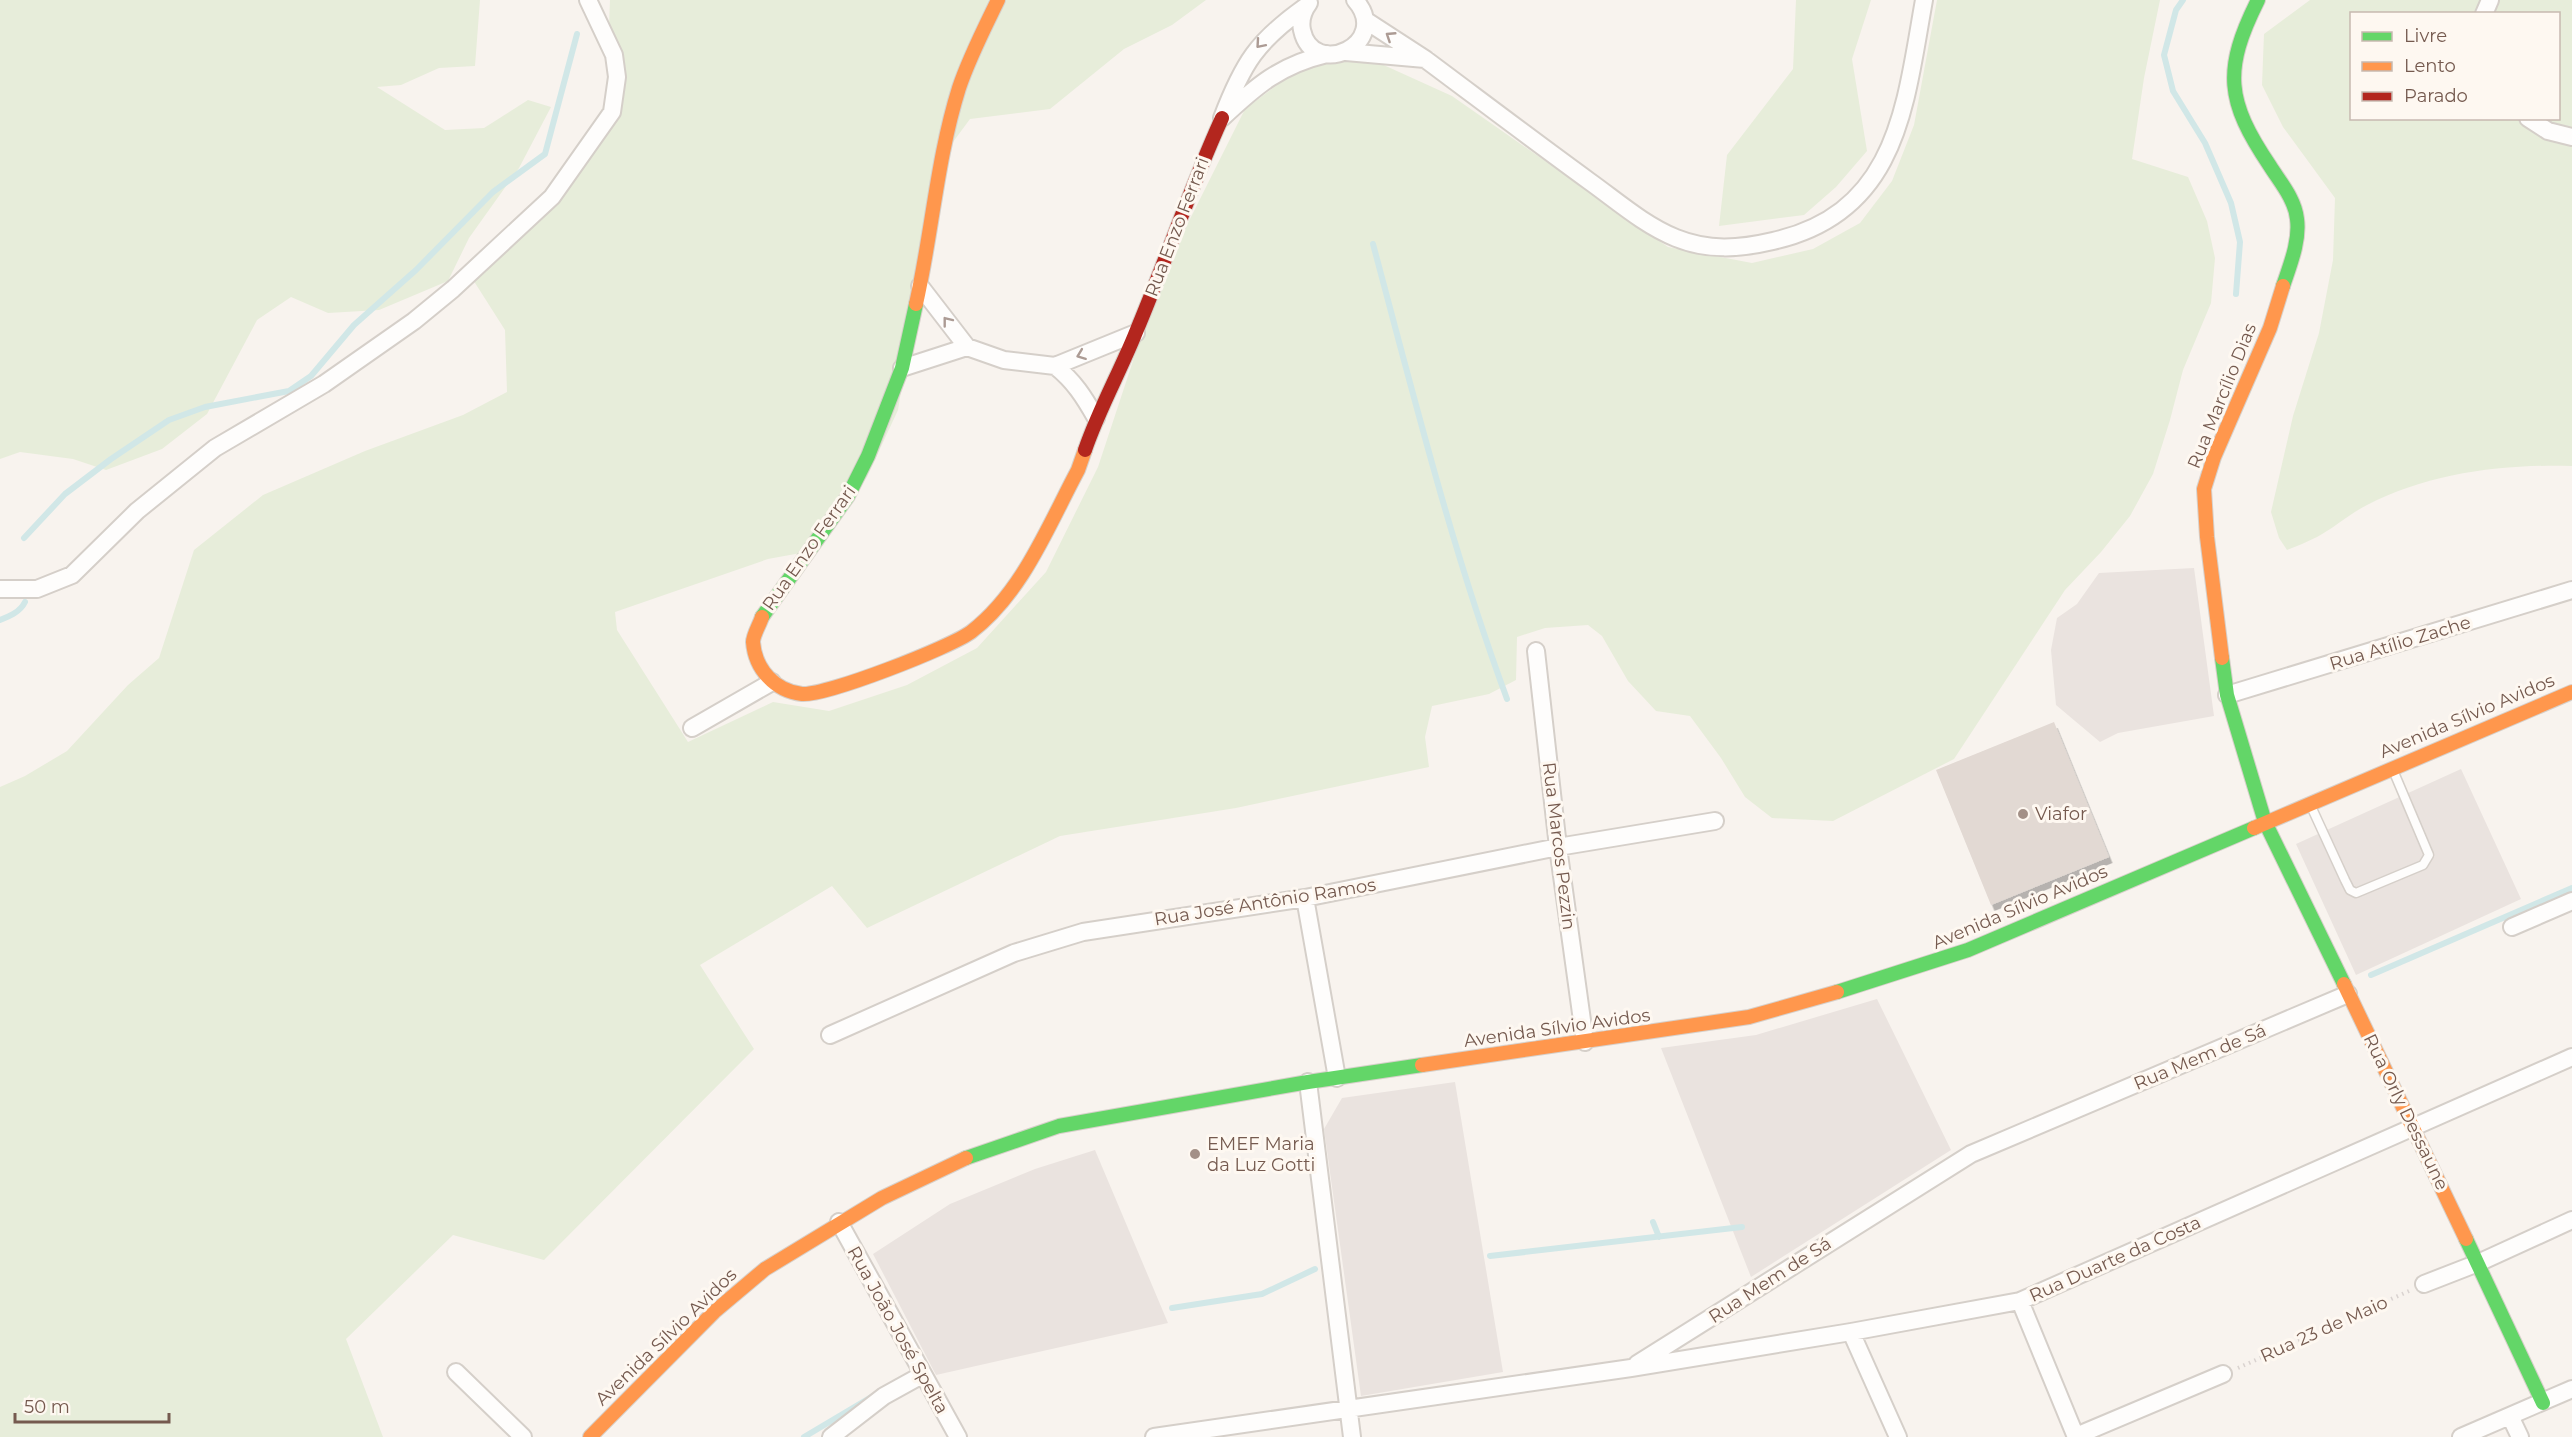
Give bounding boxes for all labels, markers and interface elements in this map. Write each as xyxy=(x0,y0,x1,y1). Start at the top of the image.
legend xyxy=(2350,12,2560,120)
text: Livre xyxy=(2404,25,2447,47)
one-way arrow xyxy=(1386,33,1397,44)
one-way arrow xyxy=(1257,37,1268,48)
text: Lento xyxy=(2404,55,2456,77)
text: Parado xyxy=(2404,85,2468,107)
street label: Rua Enzo Ferrari xyxy=(1140,154,1214,300)
one-way arrow xyxy=(943,317,954,328)
street label: Rua Marcílio Dias xyxy=(2183,320,2261,472)
one-way arrow xyxy=(1076,348,1087,360)
street label: Rua Enzo Ferrari xyxy=(758,481,860,615)
street label: Rua Atílio Zache xyxy=(2327,611,2473,675)
street label: Avenida Sílvio Avidos xyxy=(2376,669,2558,763)
street label: Rua Marcos Pezzin xyxy=(1538,761,1580,931)
place label: Viafor xyxy=(2035,803,2087,825)
marker: Viafor xyxy=(2016,807,2030,821)
street label: Avenida Sílvio Avidos xyxy=(1929,860,2111,954)
street label: Rua José Antônio Ramos xyxy=(1153,874,1378,930)
street label: Avenida Sílvio Avidos xyxy=(1462,1004,1652,1052)
street label: Rua Mem de Sá xyxy=(2130,1019,2270,1095)
street label: Rua Orly Dessaune xyxy=(2359,1030,2453,1194)
place label: EMEF Maria da Luz Gotti xyxy=(1207,1133,1315,1176)
marker: EMEF Maria da Luz Gotti xyxy=(1188,1147,1202,1161)
street label: Rua Duarte da Costa xyxy=(2026,1211,2204,1307)
street label: Rua Mem de Sá xyxy=(1705,1232,1835,1328)
street label: Rua João José Spelta xyxy=(843,1242,953,1418)
street label: Avenida Sílvio Avidos xyxy=(591,1264,741,1410)
street label: Rua 23 de Maio xyxy=(2257,1291,2391,1367)
scale bar xyxy=(15,1386,170,1424)
text: 50 m xyxy=(24,1396,70,1418)

